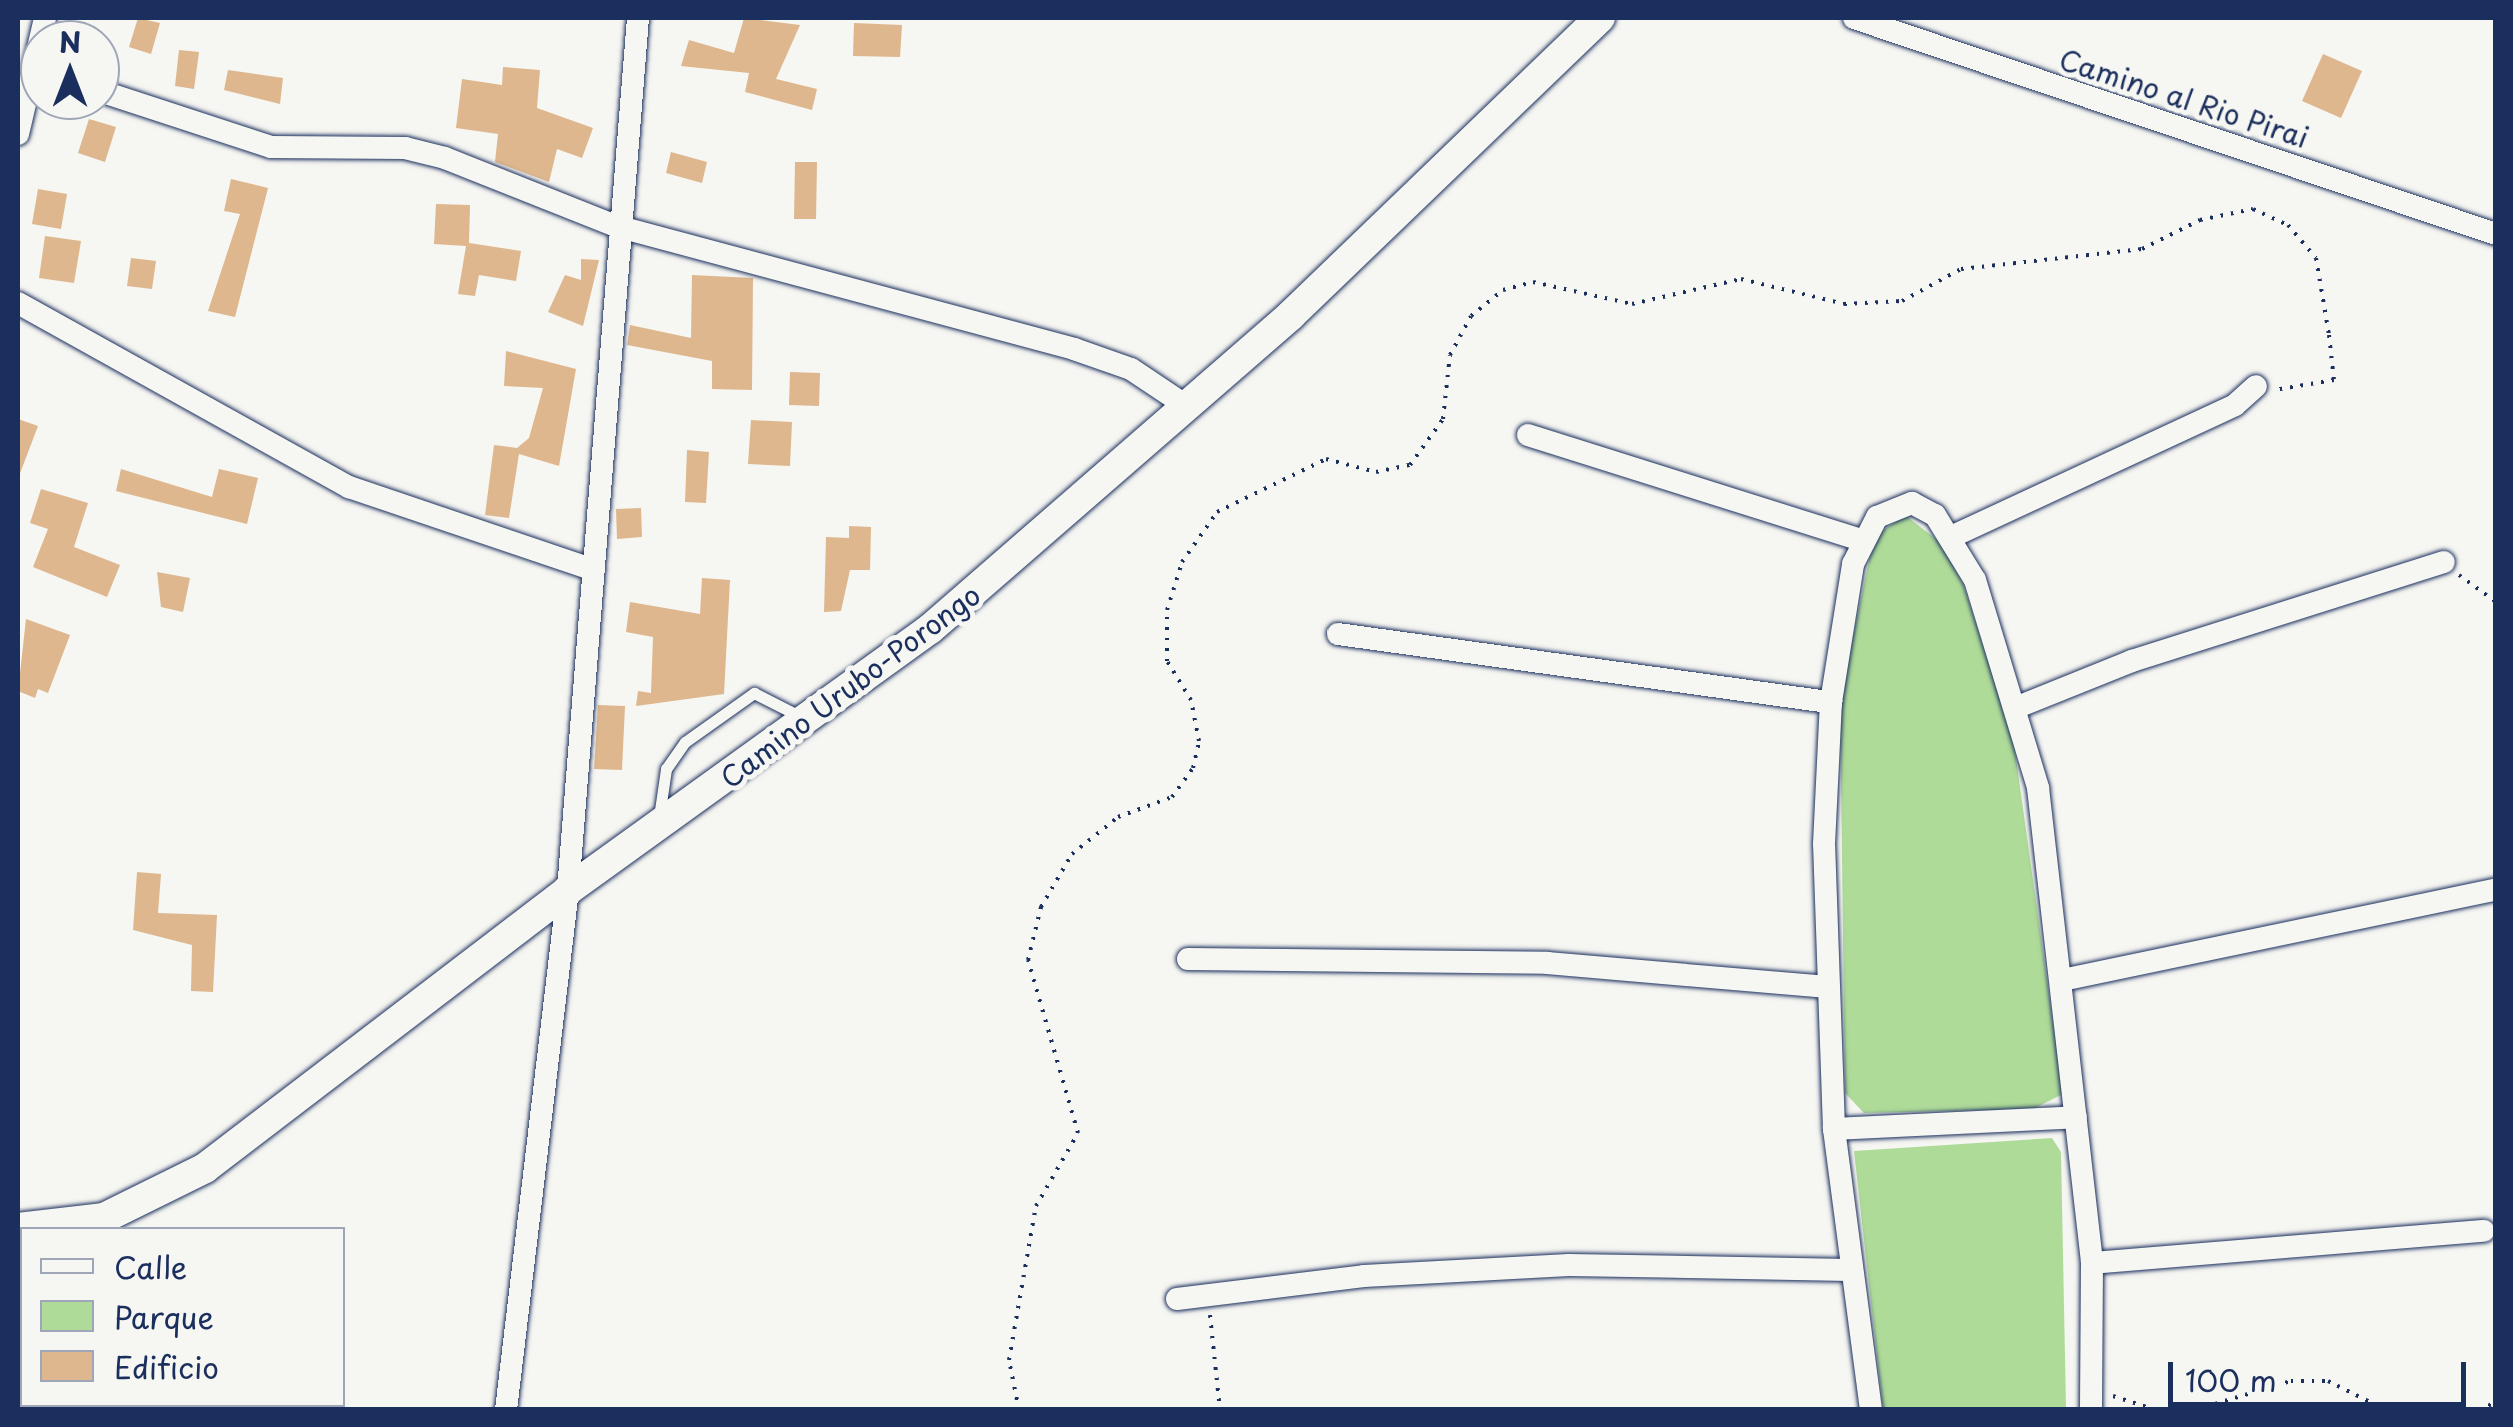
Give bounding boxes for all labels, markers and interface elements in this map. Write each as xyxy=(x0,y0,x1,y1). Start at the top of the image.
north arrow xyxy=(20,20,120,120)
text: N xyxy=(59,20,81,63)
street label: Camino al Rio Pirai xyxy=(2054,42,2314,154)
street label: Camino Urubo-Porongo xyxy=(714,578,986,794)
legend xyxy=(20,1227,345,1407)
text: Calle xyxy=(114,1244,187,1289)
text: Parque xyxy=(114,1294,214,1339)
scale bar xyxy=(2173,1342,2470,1404)
text: Edificio xyxy=(114,1344,219,1389)
text: 100 m xyxy=(2185,1357,2277,1402)

